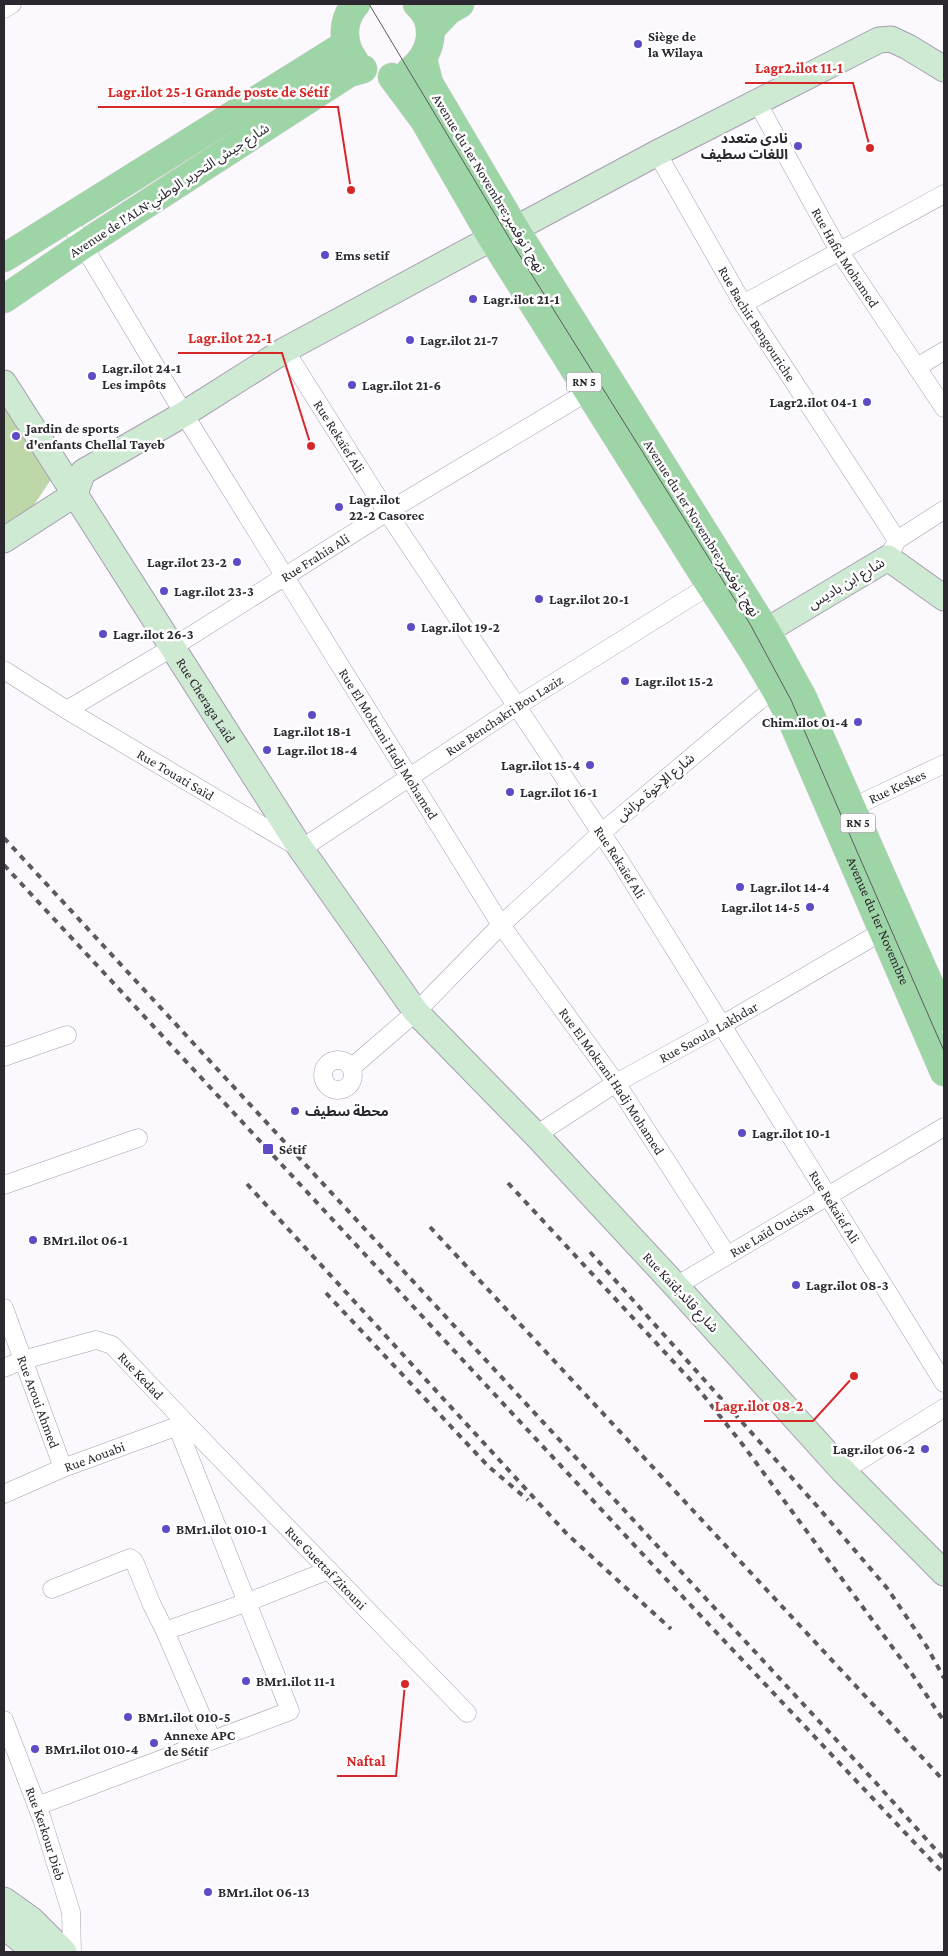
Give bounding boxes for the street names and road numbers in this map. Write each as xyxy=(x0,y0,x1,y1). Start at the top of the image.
street label: Avenue du 1er Novembre;نهج 1 نوفمبر xyxy=(427,91,549,277)
street label: Avenue de l'ALN;شارع جيش التحرير الوطني xyxy=(66,119,274,263)
street label: Rue Hafid Mohamed xyxy=(809,205,883,311)
street label: Rue Bachir Bengouriche xyxy=(715,263,799,384)
road number: RN 5 xyxy=(566,372,602,392)
street label: Rue Rekaïef Ali xyxy=(311,397,368,476)
street label: Avenue du 1er Novembre;نهج 1 نوفمبر xyxy=(638,437,763,621)
street label: Rue Frahia Ali xyxy=(278,530,352,585)
street label: شارع ابن باديس xyxy=(805,554,889,615)
street label: Rue Cheraga Laïd xyxy=(173,655,239,746)
street label: Rue El Mokrani Hadj Mohamed xyxy=(336,665,442,823)
street label: Rue Benchakri Bou Laziz xyxy=(442,671,566,759)
street label: Rue Touati Saïd xyxy=(134,745,218,804)
street label: شارع الإخوة مزاش xyxy=(613,750,699,827)
street label: Rue Keskes xyxy=(866,766,928,807)
road number: RN 5 xyxy=(840,814,876,832)
street label: Rue Rekaïef Ali xyxy=(591,823,649,901)
street label: Avenue du 1er Novembre xyxy=(844,854,913,987)
street label: Rue Saoula Lakhdar xyxy=(656,998,761,1066)
street label: Rue El Mokrani Hadj Mohamed xyxy=(556,1005,668,1158)
street label: Rue Rekaïef Ali xyxy=(806,1167,863,1246)
street label: Rue Laïd Oucissa xyxy=(727,1198,817,1260)
street label: Rue Kaïd;شارع قائد xyxy=(638,1249,722,1337)
street label: Rue Kedad xyxy=(115,1348,167,1403)
street label: Rue Aroui Ahmed xyxy=(14,1353,63,1451)
street label: Rue Aouabi xyxy=(62,1438,127,1475)
street label: Rue Guettaf Zitouni xyxy=(282,1523,370,1613)
street label: Rue Kerkour Dieb xyxy=(22,1785,69,1882)

